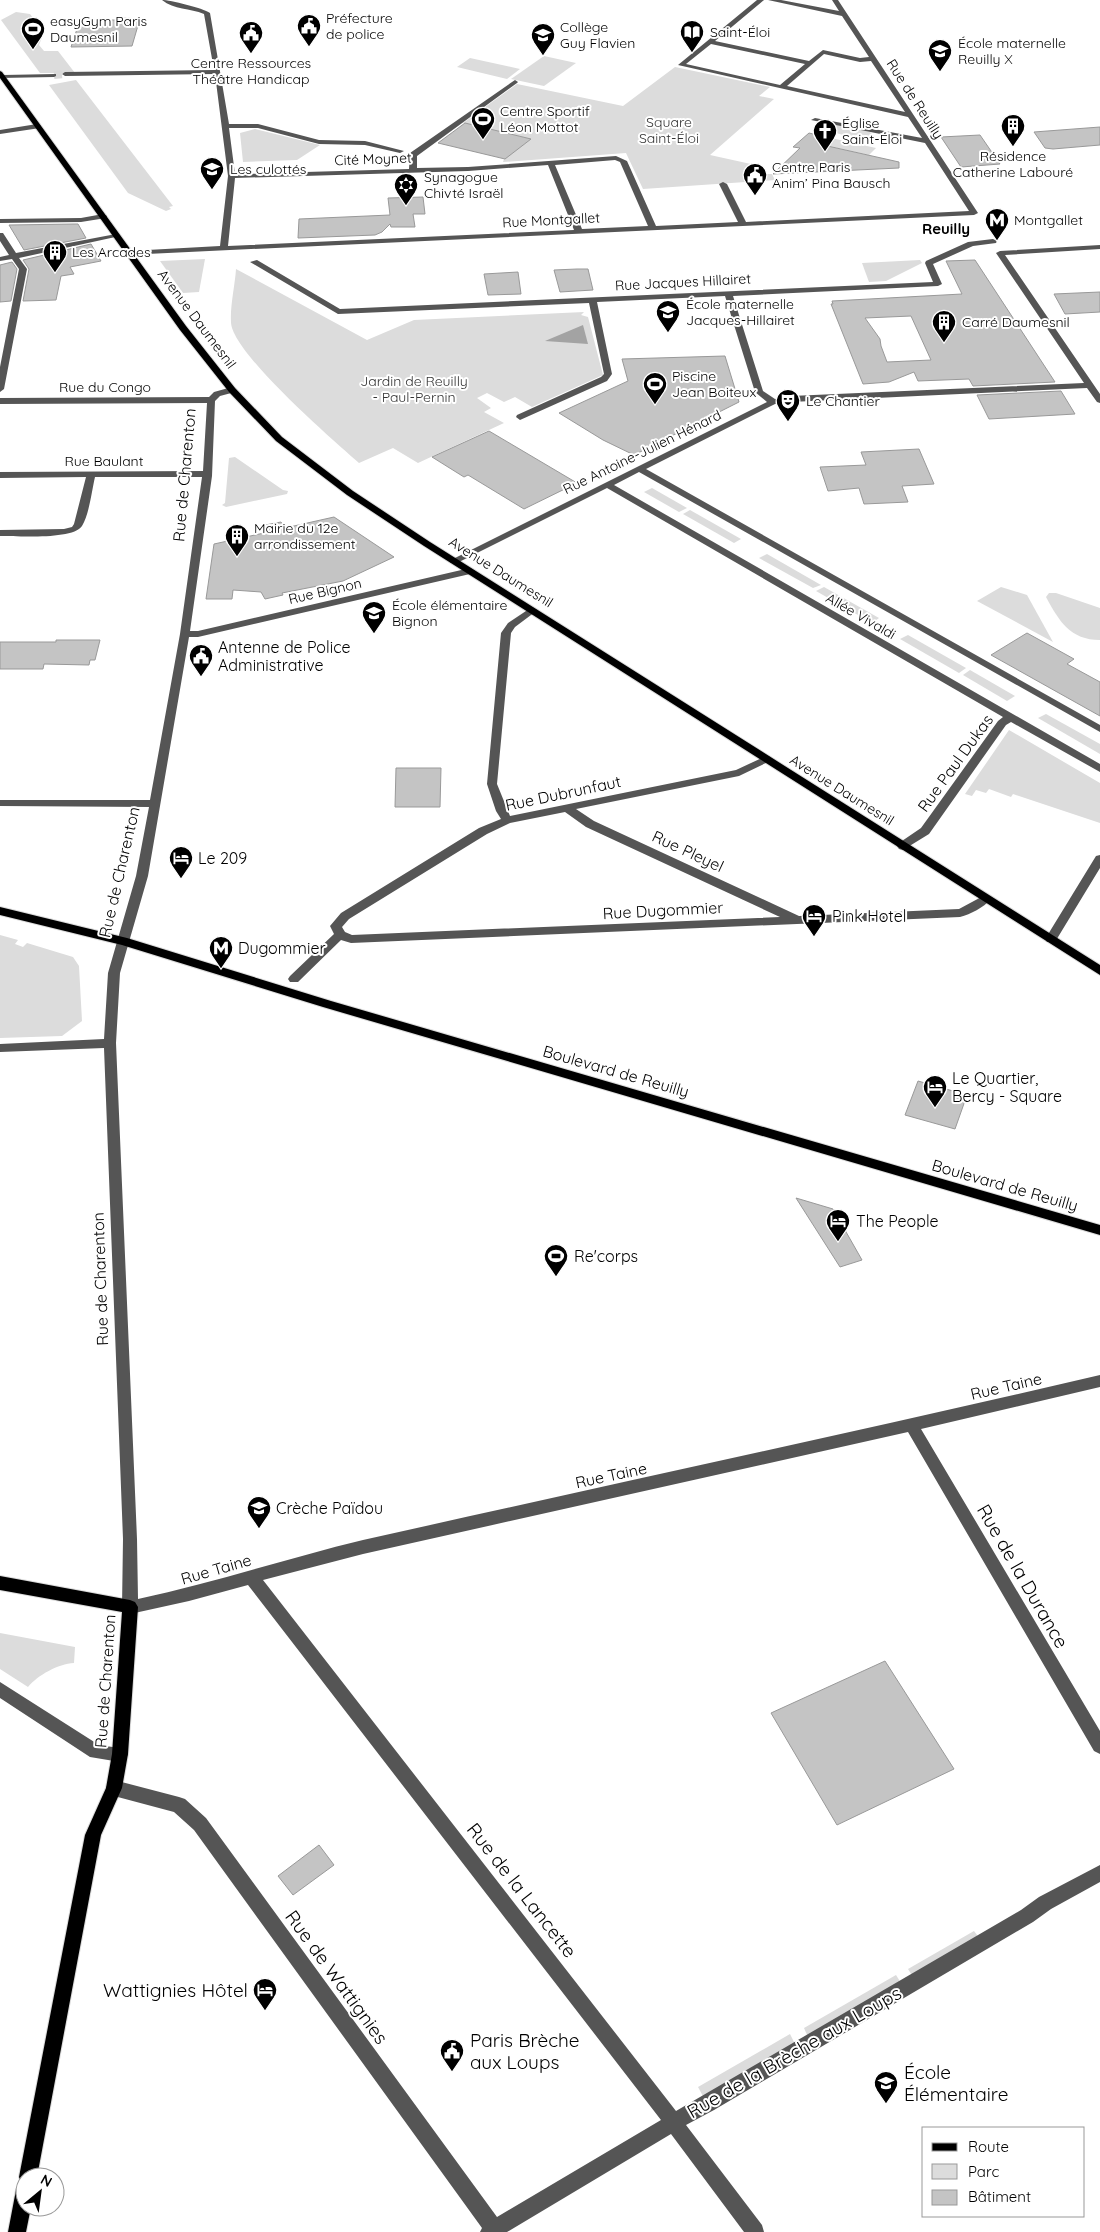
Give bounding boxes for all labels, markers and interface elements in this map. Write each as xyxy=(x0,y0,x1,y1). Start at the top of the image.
place label: Préfecture de police xyxy=(326,9,393,43)
place label: easyGym Paris Daumesnil xyxy=(50,12,147,46)
public building icon: Préfecture de police xyxy=(296,13,322,47)
sports icon: easyGym Paris Daumesnil xyxy=(20,16,46,50)
place label: Collège Guy Flavien xyxy=(560,18,635,52)
library icon: Saint-Éloi xyxy=(679,19,705,53)
public building icon: Centre Ressources Théâtre Handicap xyxy=(238,20,264,54)
school or university icon: Collège Guy Flavien xyxy=(530,22,556,56)
place label: Saint-Éloi xyxy=(710,23,770,41)
place label: École maternelle Reuilly X xyxy=(958,34,1066,68)
school or university icon: École maternelle Reuilly X xyxy=(927,38,953,72)
place label: Centre Ressources Théâtre Handicap xyxy=(191,54,311,88)
street label: Rue de Reuilly xyxy=(883,56,947,142)
place label: Centre Sportif Léon Mottot xyxy=(500,102,590,136)
sports icon: Centre Sportif Léon Mottot xyxy=(470,106,496,140)
park label: Square Saint-Éloi xyxy=(639,113,699,147)
building icon: Résidence Catherine Labouré xyxy=(1000,113,1026,147)
place label: Église Saint-Éloi xyxy=(842,114,902,148)
church icon: Église Saint-Éloi xyxy=(812,118,838,152)
place label: Résidence Catherine Labouré xyxy=(953,147,1073,181)
street label: Cité Moynet xyxy=(334,149,412,169)
school or university icon: Les culottés xyxy=(199,156,225,190)
place label: Centre Paris Anim’ Pina Bausch xyxy=(772,158,890,192)
place label: Les culottés xyxy=(230,160,306,178)
public building icon: Centre Paris Anim’ Pina Bausch xyxy=(742,162,768,196)
place label: Synagogue Chivté Israël xyxy=(424,168,504,202)
synagogue icon: Synagogue Chivté Israël xyxy=(393,172,419,206)
metro station icon: Montgallet xyxy=(984,207,1010,241)
street label: Rue Montgallet xyxy=(502,208,601,232)
place label: Montgallet xyxy=(1014,211,1083,229)
district label: Reuilly xyxy=(922,219,970,238)
building icon: Les Arcades xyxy=(42,239,68,273)
place label: Les Arcades xyxy=(72,243,151,261)
street label: Avenue Daumesnil xyxy=(154,266,240,372)
street label: Rue Jacques Hillairet xyxy=(615,269,752,295)
place label: École maternelle Jacques-Hillairet xyxy=(686,295,795,329)
school or university icon: École maternelle Jacques-Hillairet xyxy=(655,299,681,333)
building icon: Carré Daumesnil xyxy=(931,309,957,343)
place label: Carré Daumesnil xyxy=(962,313,1070,331)
place label: Piscine Jean Boiteux xyxy=(672,367,756,401)
sports icon: Piscine Jean Boiteux xyxy=(642,371,668,405)
park label: Jardin de Reuilly - Paul-Pernin xyxy=(360,372,468,406)
street label: Rue du Congo xyxy=(59,378,151,396)
theatre icon: Le Chantier xyxy=(775,388,801,422)
place label: Le Chantier xyxy=(806,392,881,410)
street label: Rue Antoine-Julien Hénard xyxy=(560,406,724,498)
street label: Rue de Charenton xyxy=(168,408,200,542)
street label: Rue Baulant xyxy=(65,452,144,470)
place label: Mairie du 12e arrondissement xyxy=(254,519,356,553)
building icon: Mairie du 12e arrondissement xyxy=(224,523,250,557)
street label: Avenue Daumesnil xyxy=(446,533,556,611)
street label: Rue Bignon xyxy=(287,574,363,608)
street label: Allée Vivaldi xyxy=(823,589,899,643)
place label: École élémentaire Bignon xyxy=(392,596,507,630)
school or university icon: École élémentaire Bignon xyxy=(361,600,387,634)
place label: Antenne de Police Administrative xyxy=(218,637,350,675)
public building icon: Antenne de Police Administrative xyxy=(188,643,214,677)
street label: Rue Paul Dukas xyxy=(913,710,997,816)
street label: Avenue Daumesnil xyxy=(787,751,897,829)
street label: Rue Dubrunfaut xyxy=(503,771,623,815)
street label: Rue de Charenton xyxy=(94,805,144,939)
street label: Rue Pleyel xyxy=(649,826,727,876)
hotel icon: Le 209 xyxy=(168,845,194,879)
place label: Le 209 xyxy=(198,848,247,868)
street label: Rue Dugommier xyxy=(602,897,724,923)
hotel icon: Pink Hotel xyxy=(801,903,827,937)
place label: Pink Hotel xyxy=(832,906,906,926)
metro station icon: Dugommier xyxy=(208,935,234,969)
place label: Dugommier xyxy=(238,938,326,958)
street label: Boulevard de Reuilly xyxy=(541,1041,691,1101)
place label: Le Quartier, Bercy - Square xyxy=(952,1068,1062,1106)
hotel icon: Le Quartier, Bercy - Square xyxy=(922,1074,948,1108)
street label: Boulevard de Reuilly xyxy=(930,1155,1080,1215)
hotel icon: The People xyxy=(825,1208,851,1242)
place label: The People xyxy=(856,1211,939,1231)
street label: Rue de Charenton xyxy=(88,1212,112,1346)
sports icon: Re'corps xyxy=(543,1243,569,1277)
place label: Re'corps xyxy=(574,1246,638,1266)
street label: Rue Taine xyxy=(968,1368,1044,1404)
street label: Rue Taine xyxy=(573,1458,649,1492)
school or university icon: Crèche Païdou xyxy=(246,1495,272,1529)
place label: Crèche Païdou xyxy=(276,1498,383,1518)
street label: Rue de la Durance xyxy=(972,1500,1074,1652)
street label: Rue Taine xyxy=(178,1549,254,1589)
street label: Rue de Charenton xyxy=(90,1614,120,1748)
street label: Rue de la Lancette xyxy=(462,1818,582,1962)
street label: Rue de Wattignies xyxy=(280,1905,394,2049)
hotel icon: Wattignies Hôtel xyxy=(252,1977,278,2011)
place label: Wattignies Hôtel xyxy=(103,1978,248,2002)
street label: Rue de la Brèche aux Loups xyxy=(682,1981,906,2123)
place label: Paris Brèche aux Loups xyxy=(470,2028,580,2074)
public building icon: Paris Brèche aux Loups xyxy=(439,2038,465,2072)
place label: École Élémentaire xyxy=(904,2060,1008,2106)
school or university icon: École Élémentaire xyxy=(873,2070,899,2104)
legend xyxy=(922,2127,1085,2217)
text: Route xyxy=(968,2137,1009,2156)
text: Parc xyxy=(968,2162,999,2181)
north arrow xyxy=(15,2167,65,2217)
text: N xyxy=(37,2170,55,2191)
text: Bâtiment xyxy=(968,2187,1031,2206)

